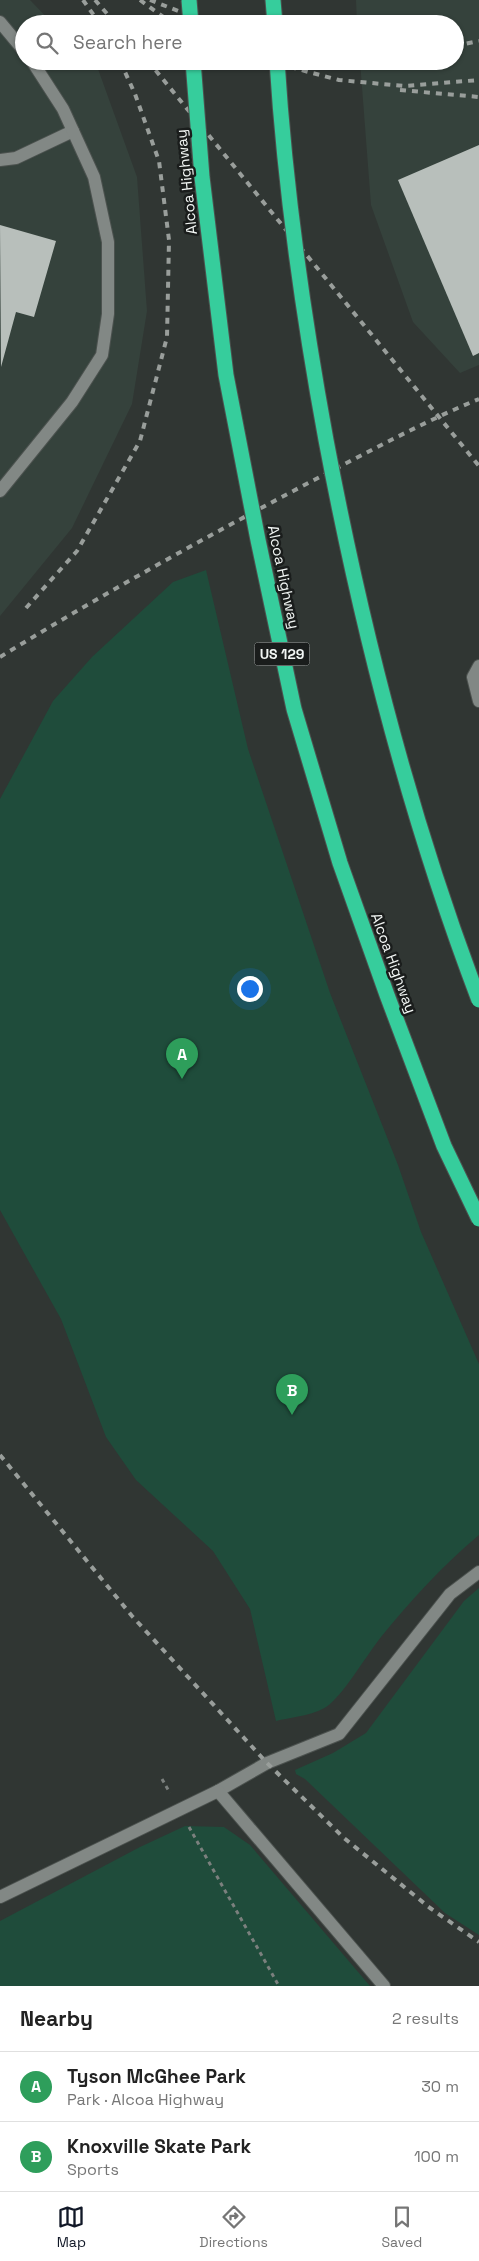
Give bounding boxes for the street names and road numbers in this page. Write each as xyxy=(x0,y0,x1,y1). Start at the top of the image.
street label: Alcoa Highway xyxy=(171,128,201,236)
street label: Alcoa Highway xyxy=(264,523,304,631)
road number: US 129 xyxy=(254,642,310,666)
street label: Alcoa Highway xyxy=(367,910,421,1016)

